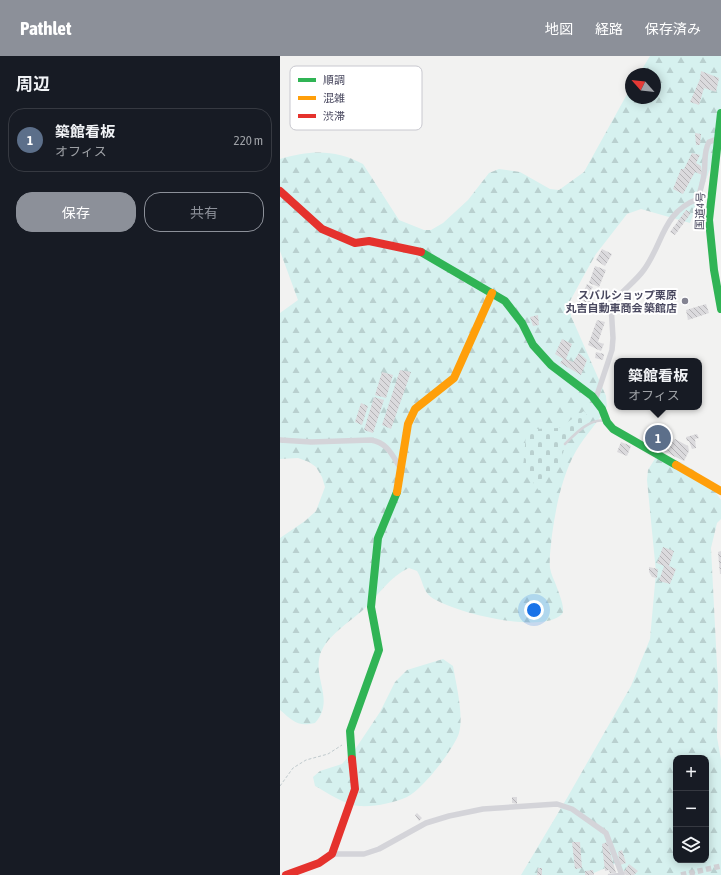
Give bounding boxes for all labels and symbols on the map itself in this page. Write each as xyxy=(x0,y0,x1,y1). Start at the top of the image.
legend xyxy=(290,66,422,130)
north arrow xyxy=(625,68,661,104)
text: 順調 xyxy=(323,74,345,86)
text: 混雑 xyxy=(323,92,345,104)
text: 渋滞 xyxy=(323,110,345,122)
street label: 国道4号 xyxy=(693,192,707,230)
place label: スバルショップ栗原 丸吉自動車商会 築館店 xyxy=(565,289,677,314)
marker: スバルショップ栗原 丸吉自動車商会 築館店 xyxy=(680,296,690,306)
pin: 1 xyxy=(645,423,671,453)
your location xyxy=(524,600,544,620)

